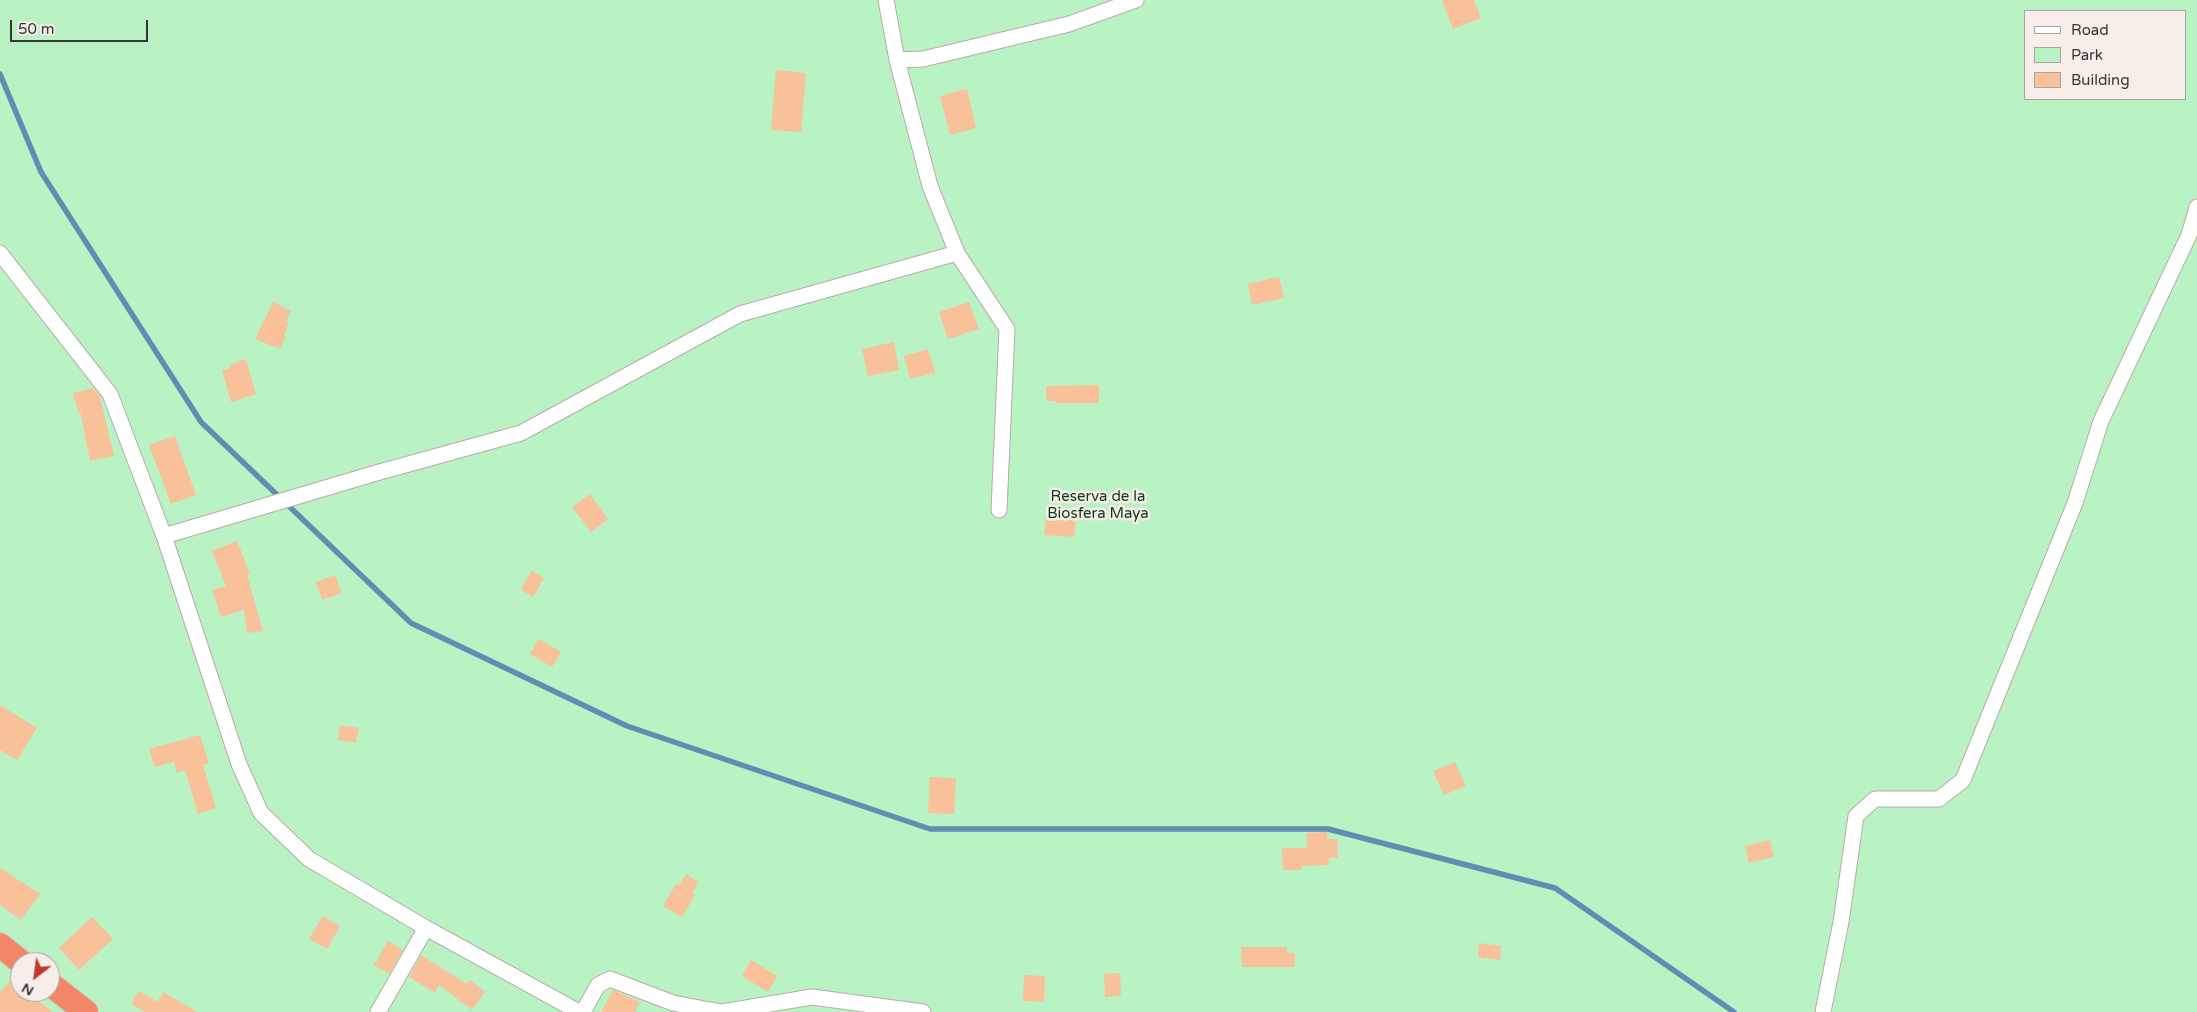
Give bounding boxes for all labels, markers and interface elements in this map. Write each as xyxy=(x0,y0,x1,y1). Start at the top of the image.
scale bar xyxy=(12,10,150,42)
legend xyxy=(2024,10,2187,100)
text: 50 m xyxy=(18,20,55,38)
text: Road xyxy=(2071,21,2109,39)
text: Park xyxy=(2071,46,2103,64)
text: Building xyxy=(2071,71,2130,89)
park label: Reserva de la Biosfera Maya xyxy=(1047,488,1149,523)
north arrow xyxy=(10,952,60,1002)
text: N xyxy=(19,979,37,1000)

